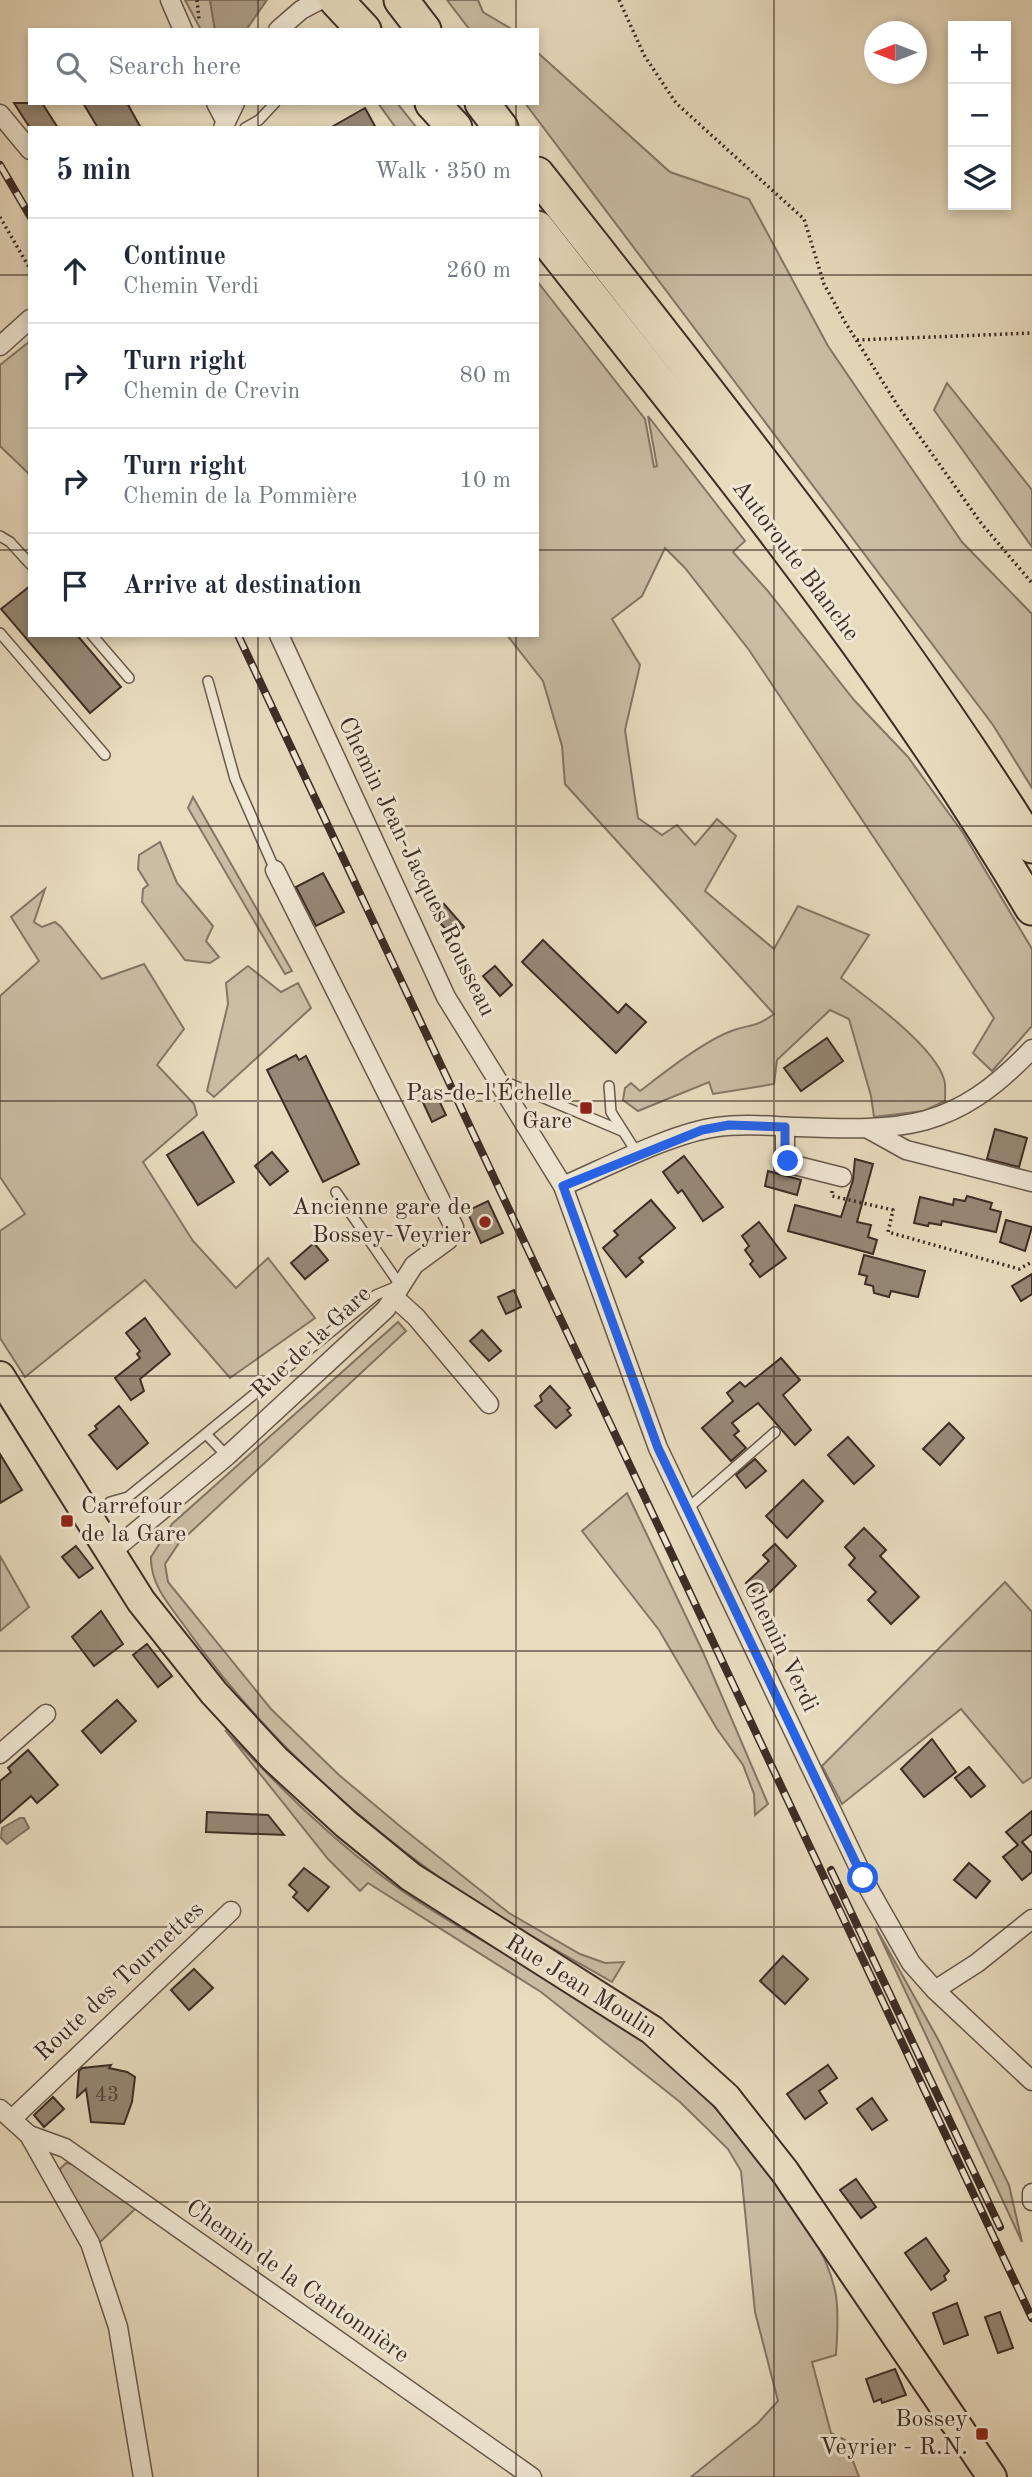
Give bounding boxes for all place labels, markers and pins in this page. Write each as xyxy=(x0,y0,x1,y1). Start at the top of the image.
place label: Pas-de-l'Échelle Gare xyxy=(406,1078,572,1134)
marker: Pas-de-l'Échelle Gare xyxy=(578,1100,594,1116)
place label: Ancienne gare de Bossey-Veyrier xyxy=(292,1196,471,1248)
marker: Ancienne gare de Bossey-Veyrier xyxy=(477,1214,493,1230)
place label: Carrefour de la Gare xyxy=(81,1495,186,1547)
marker: Carrefour de la Gare xyxy=(59,1513,75,1529)
place label: Bossey Veyrier - R.N. xyxy=(819,2408,968,2460)
marker: Bossey Veyrier - R.N. xyxy=(974,2426,990,2442)

